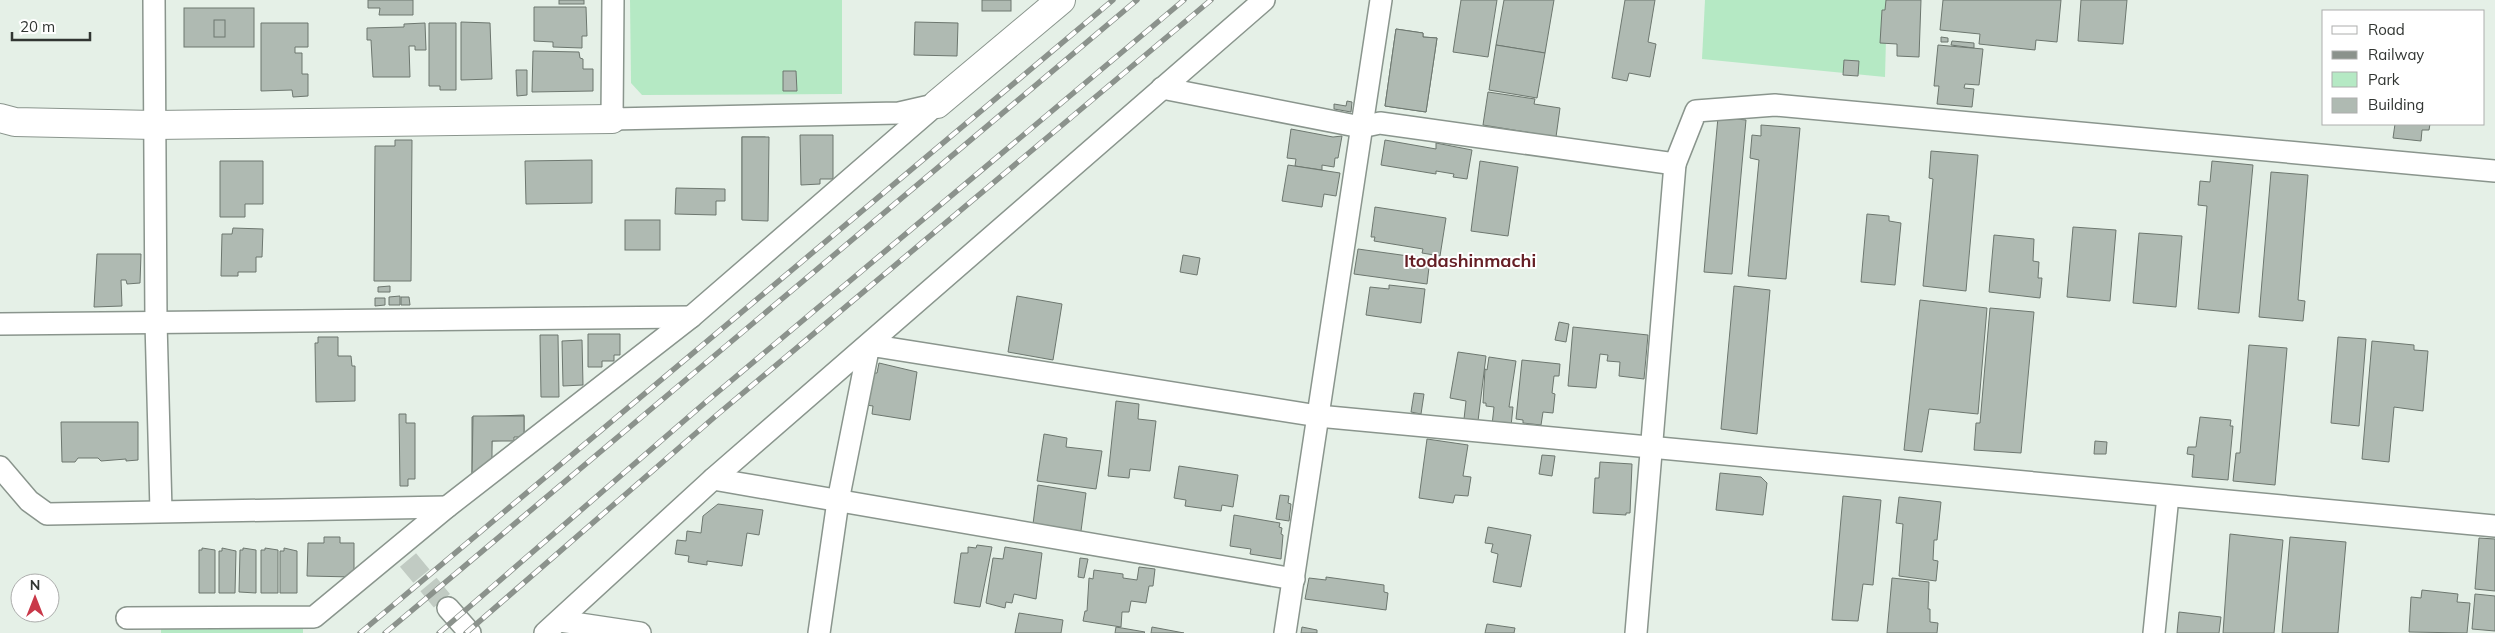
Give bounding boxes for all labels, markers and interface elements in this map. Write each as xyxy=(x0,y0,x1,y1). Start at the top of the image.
scale bar xyxy=(12,10,90,42)
legend xyxy=(2322,10,2485,125)
text: 20 m xyxy=(20,17,55,36)
text: Road xyxy=(2368,20,2405,39)
text: Railway xyxy=(2368,45,2424,64)
text: Park xyxy=(2368,70,2400,89)
text: Building xyxy=(2368,95,2424,114)
district label: Itodashinmachi xyxy=(1404,249,1536,272)
north arrow xyxy=(10,573,60,623)
text: N xyxy=(30,576,40,594)

